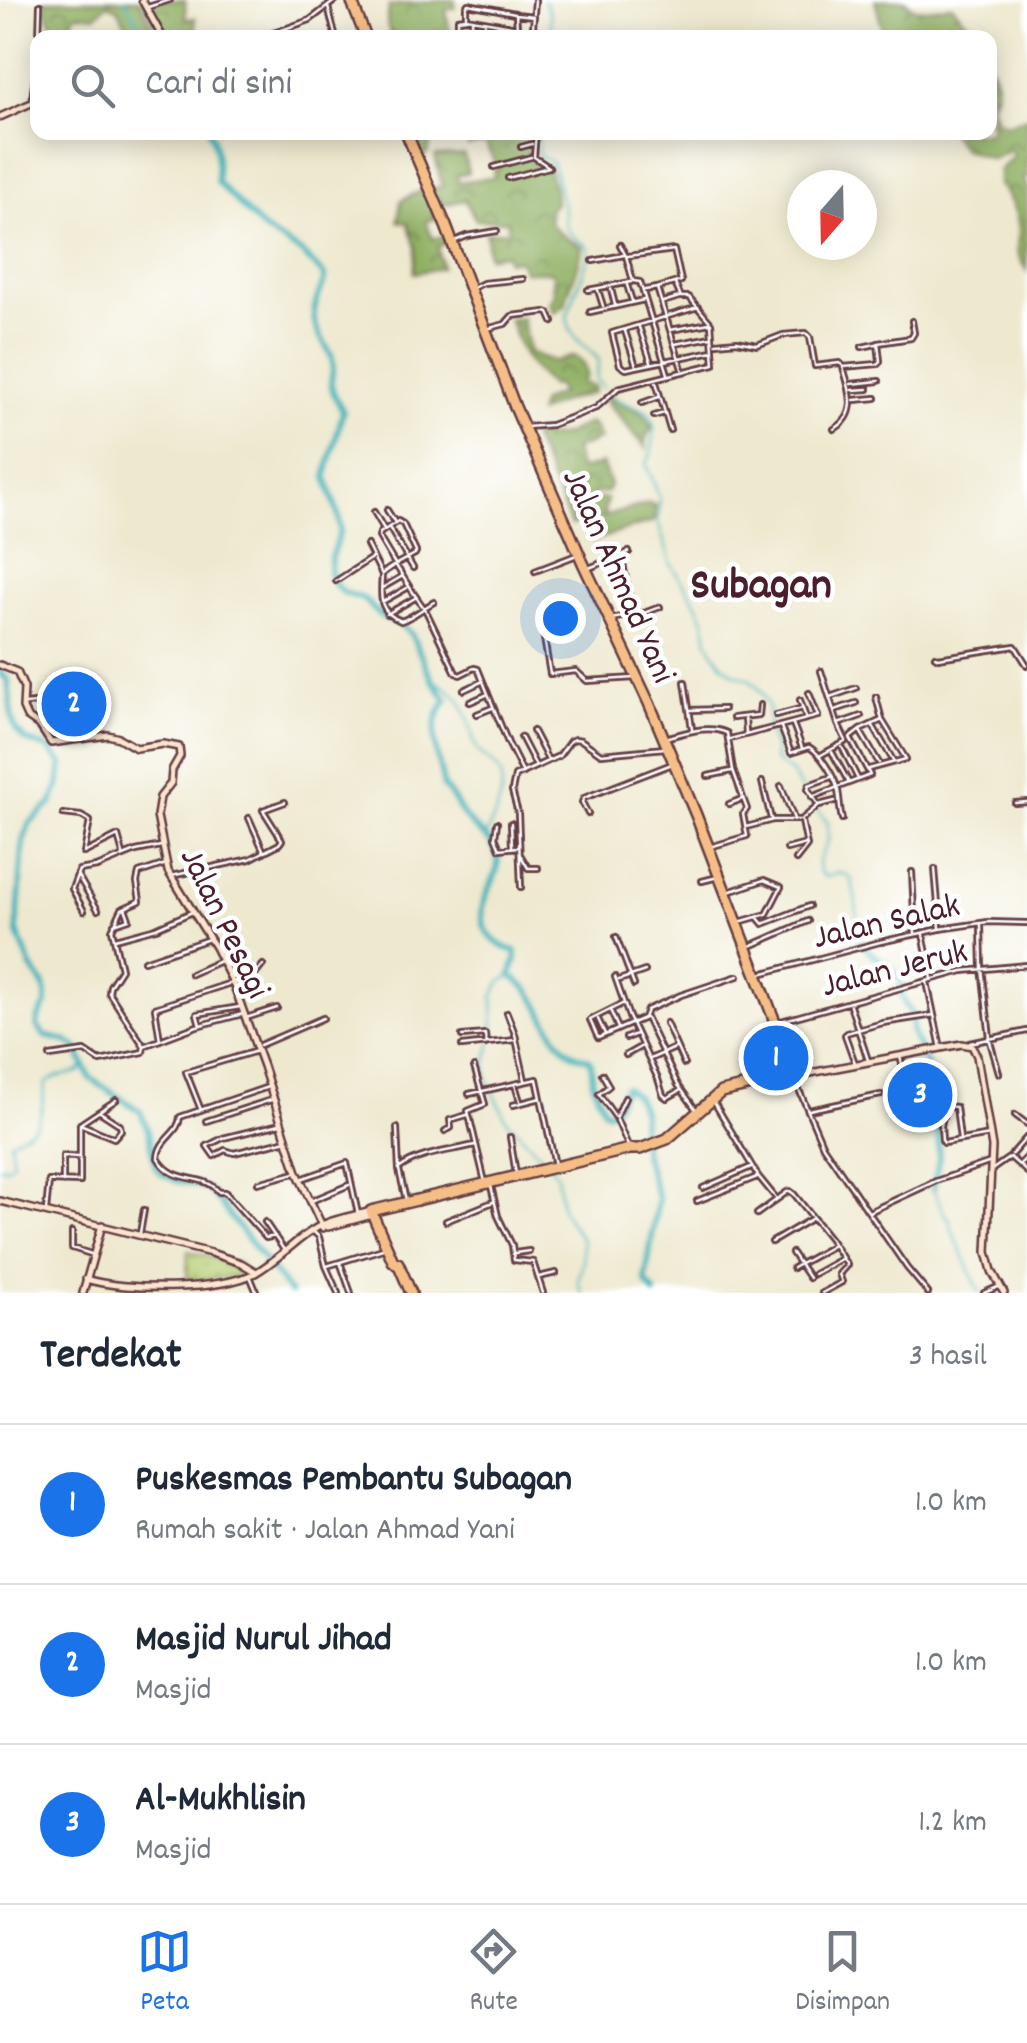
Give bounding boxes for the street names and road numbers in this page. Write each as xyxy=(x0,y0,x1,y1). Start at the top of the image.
street label: Jalan Ahmad Yani xyxy=(547,462,686,692)
street label: Jalan Pesagi xyxy=(164,840,281,1008)
street label: Jalan Salak xyxy=(809,883,965,965)
street label: Jalan Jeruk xyxy=(817,929,973,1013)

